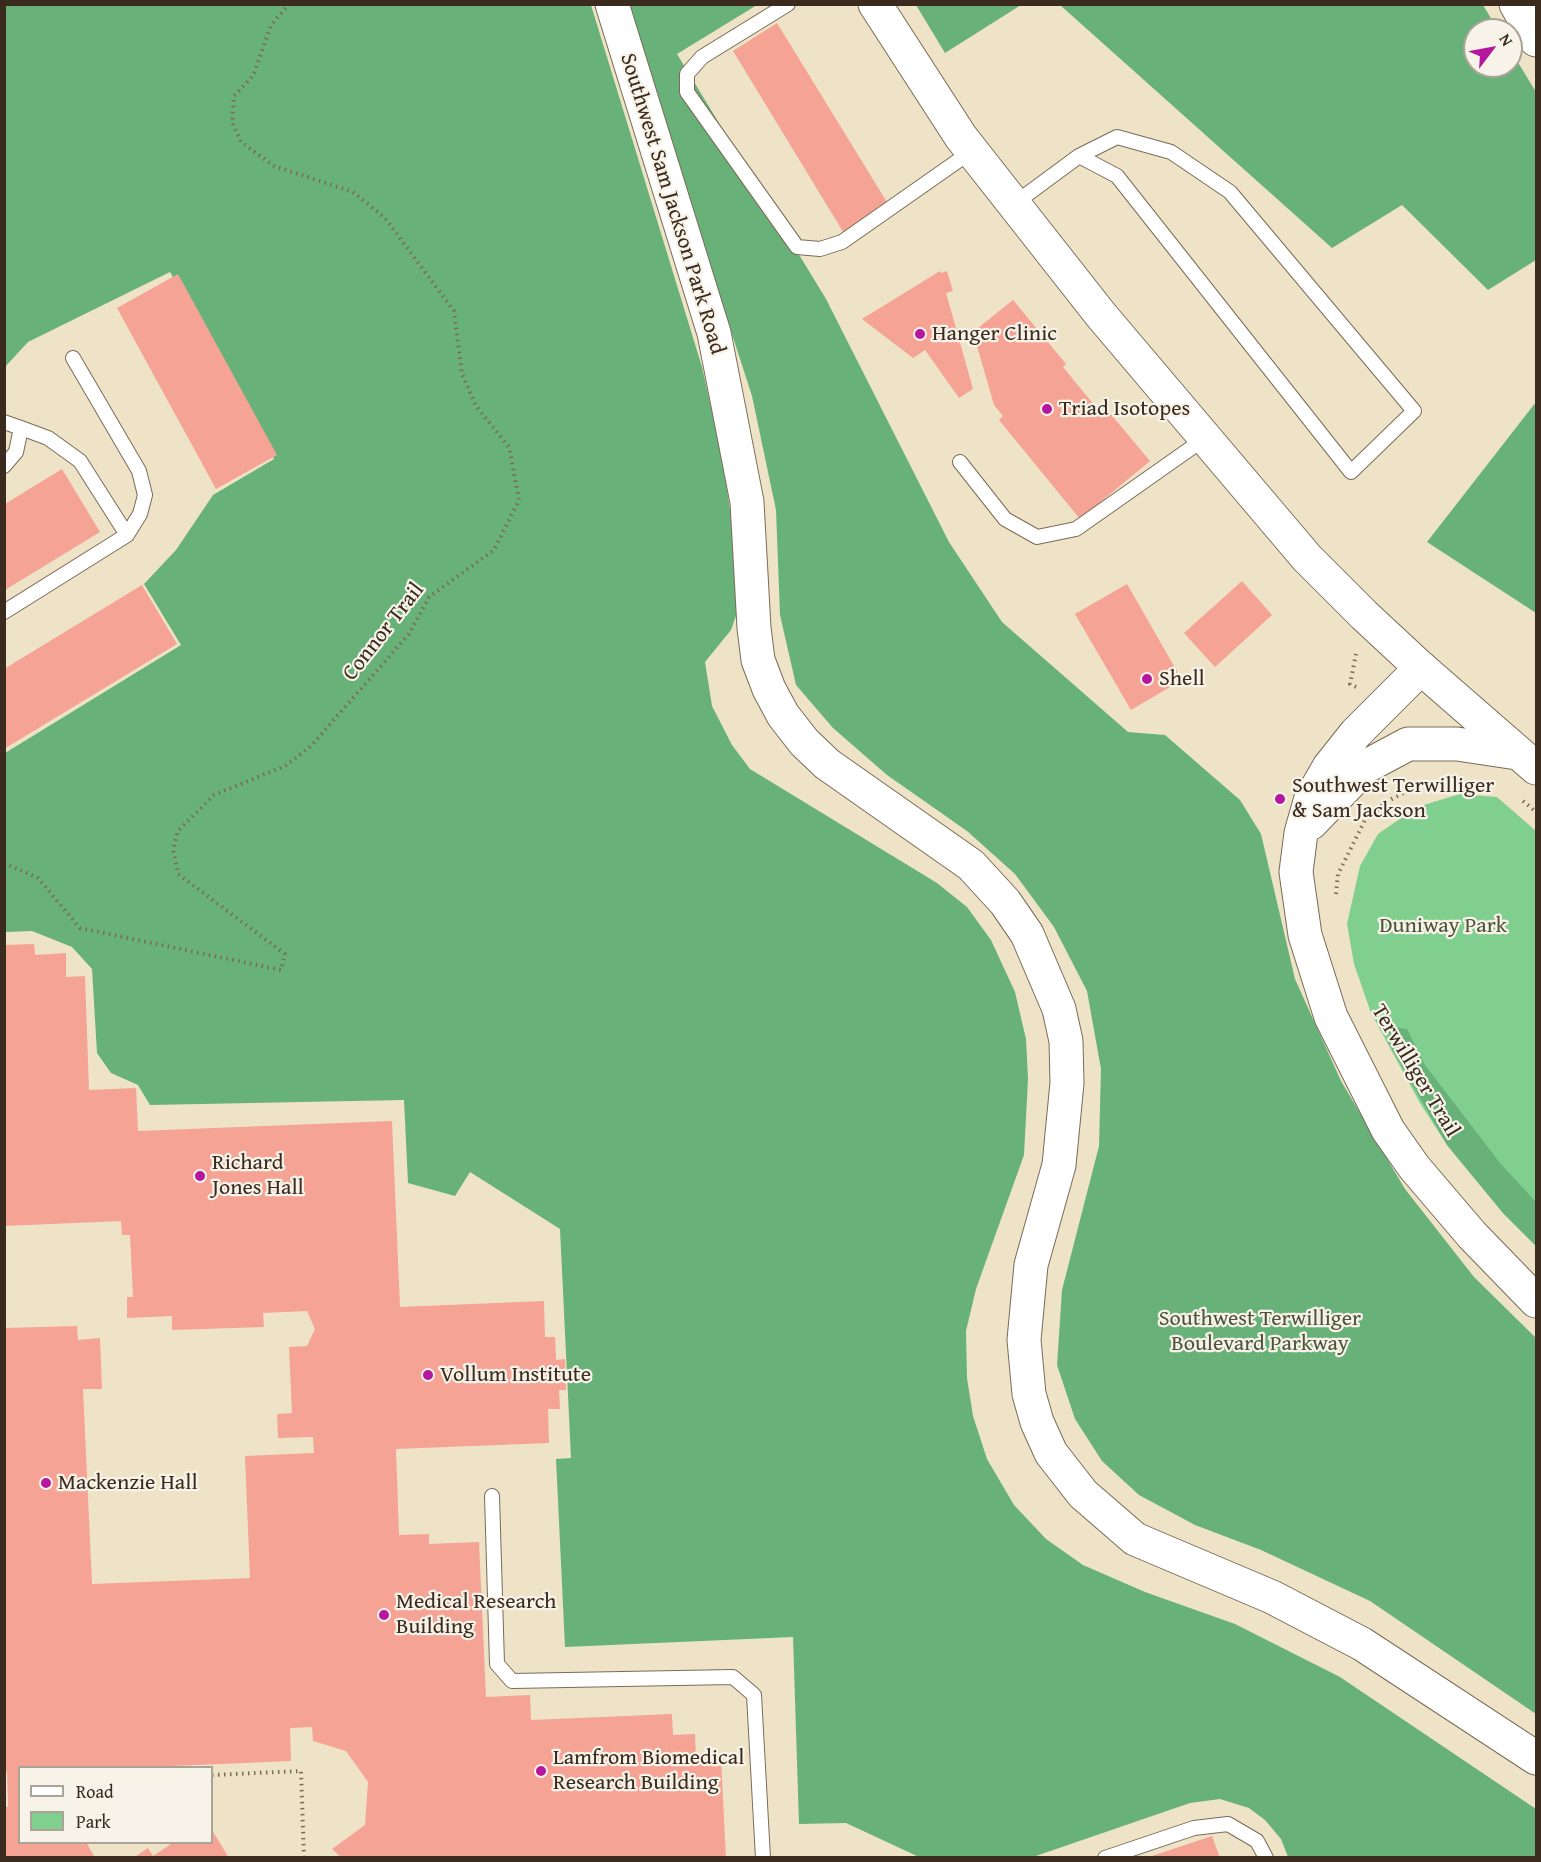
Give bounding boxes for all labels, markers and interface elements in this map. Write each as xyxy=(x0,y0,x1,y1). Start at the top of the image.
north arrow xyxy=(1463,18,1523,78)
text: N xyxy=(1494,29,1520,50)
street label: Southwest Sam Jackson Park Road xyxy=(614,50,730,358)
place label: Hanger Clinic xyxy=(932,321,1057,347)
marker: Hanger Clinic xyxy=(913,327,927,341)
place label: Triad Isotopes xyxy=(1059,396,1190,422)
marker: Triad Isotopes xyxy=(1040,402,1054,416)
street label: Connor Trail xyxy=(338,578,430,686)
place label: Shell xyxy=(1159,666,1205,692)
marker: Shell xyxy=(1140,672,1154,686)
place label: Southwest Terwilliger & Sam Jackson xyxy=(1292,773,1494,824)
marker: Southwest Terwilliger & Sam Jackson xyxy=(1273,792,1287,806)
park label: Duniway Park xyxy=(1379,913,1507,939)
street label: Terwilliger Trail xyxy=(1365,1000,1465,1142)
place label: Richard Jones Hall xyxy=(212,1150,304,1202)
marker: Richard Jones Hall xyxy=(193,1169,207,1183)
park label: Southwest Terwilliger Boulevard Parkway xyxy=(1159,1306,1361,1358)
place label: Vollum Institute xyxy=(440,1362,591,1388)
marker: Vollum Institute xyxy=(421,1368,435,1382)
place label: Mackenzie Hall xyxy=(58,1470,198,1496)
marker: Mackenzie Hall xyxy=(39,1476,53,1490)
place label: Medical Research Building xyxy=(396,1589,556,1640)
marker: Medical Research Building xyxy=(377,1608,391,1622)
place label: Lamfrom Biomedical Research Building xyxy=(553,1745,744,1796)
marker: Lamfrom Biomedical Research Building xyxy=(534,1764,548,1778)
legend xyxy=(18,1766,213,1844)
text: Road xyxy=(76,1778,114,1805)
text: Park xyxy=(76,1808,111,1835)

